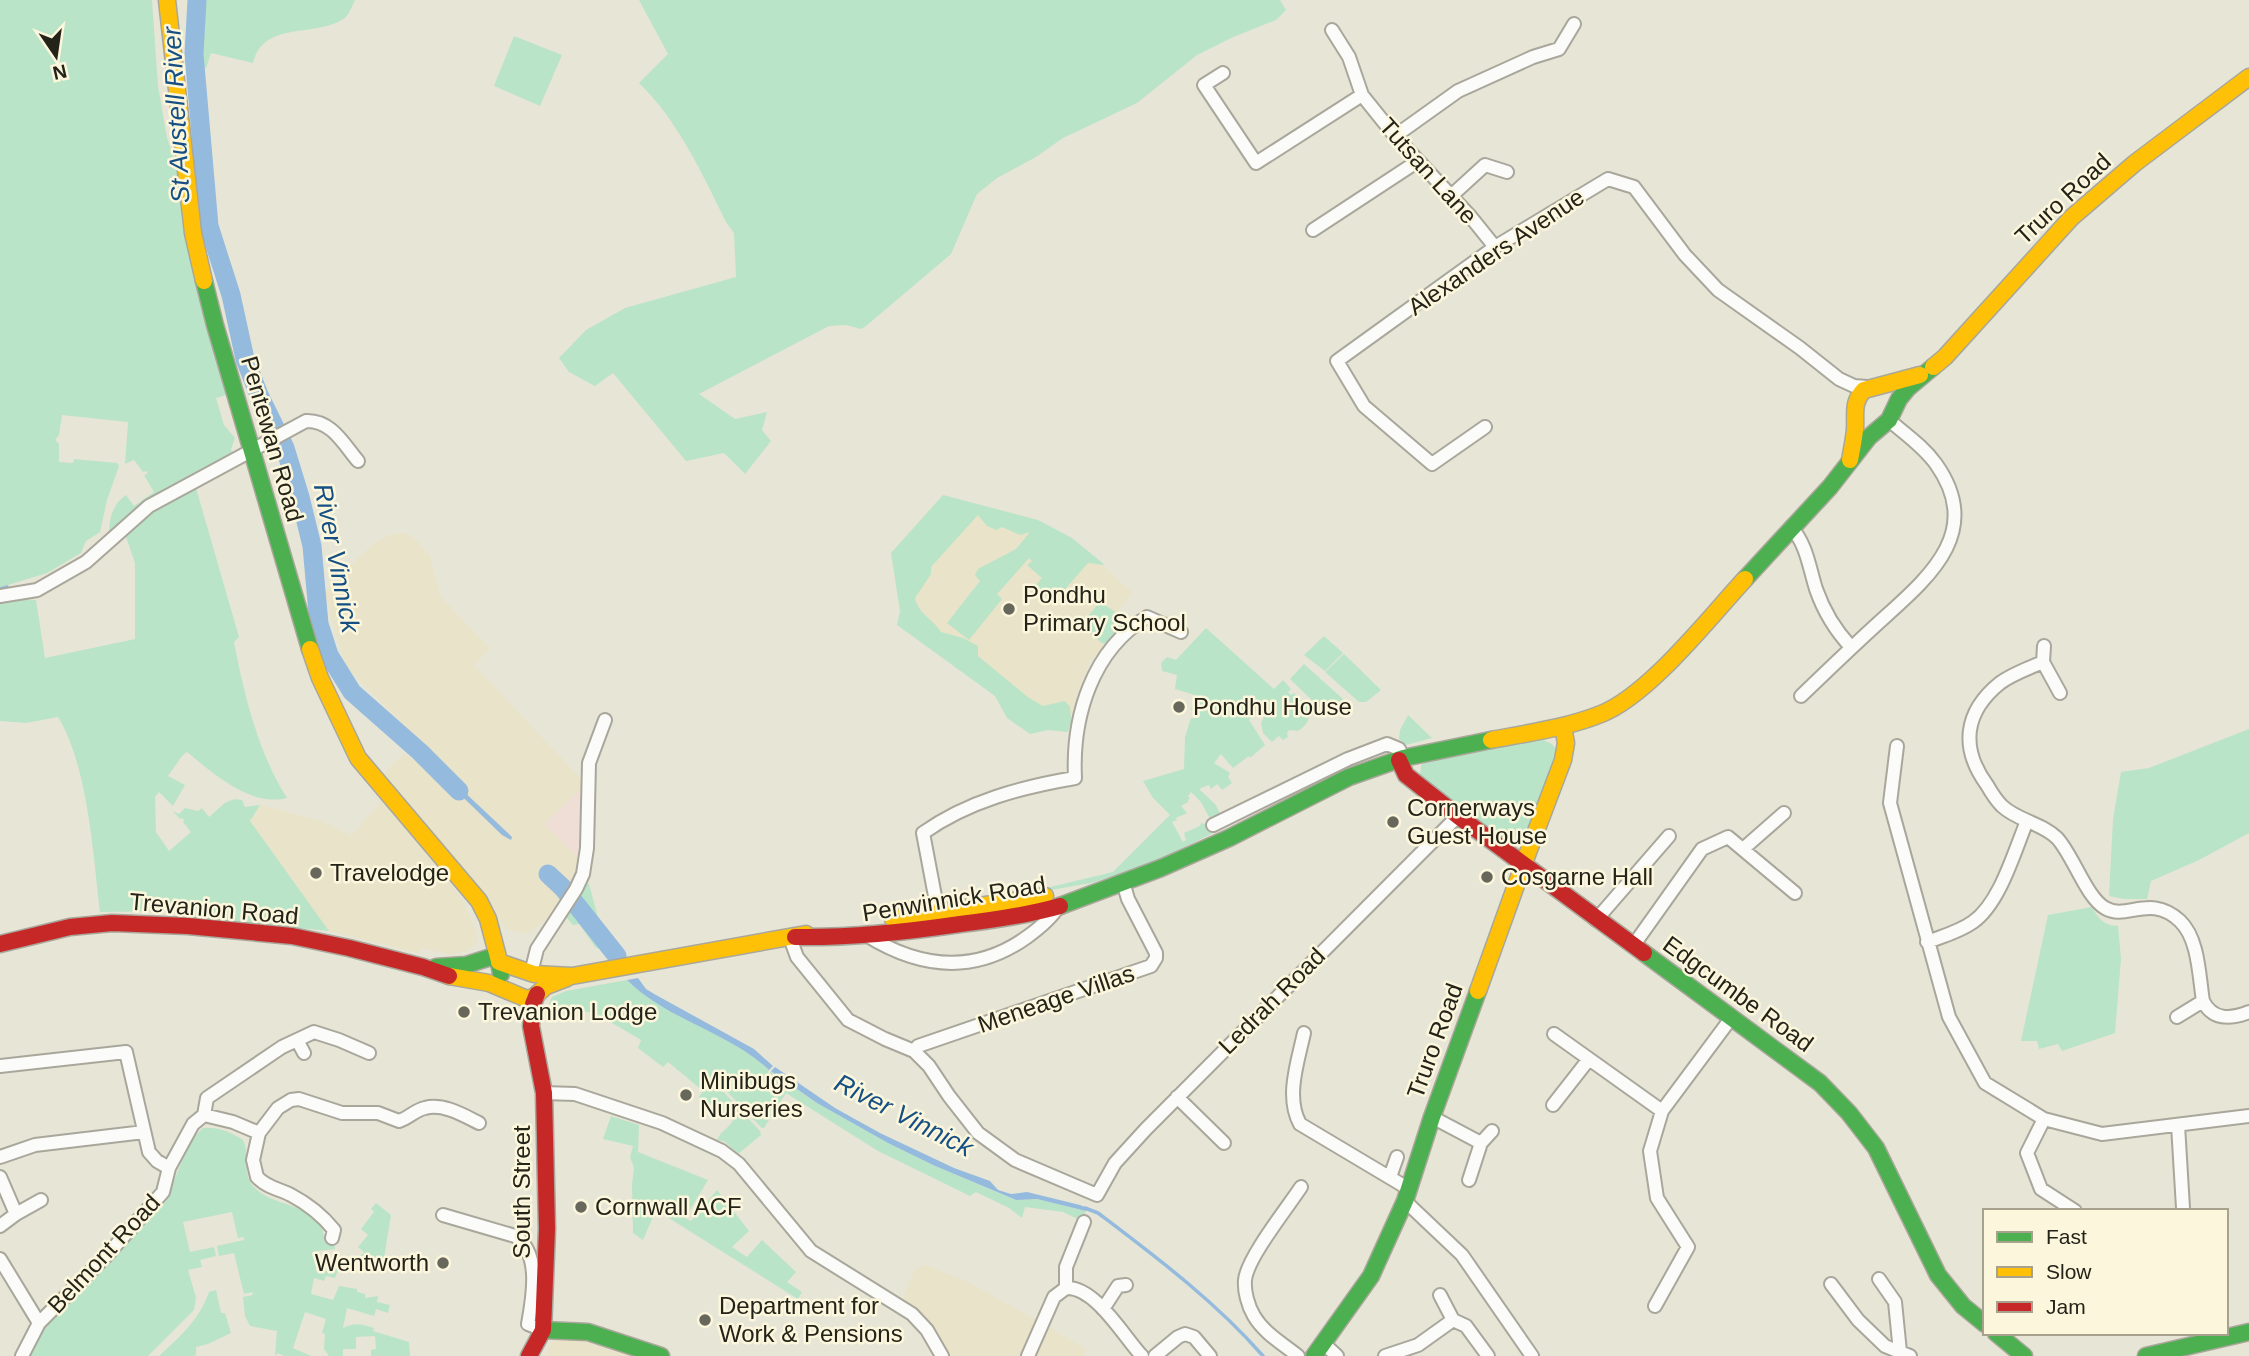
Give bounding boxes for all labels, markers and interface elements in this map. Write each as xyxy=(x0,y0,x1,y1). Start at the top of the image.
north arrow xyxy=(21,21,91,91)
water label: St Austell River xyxy=(156,25,196,204)
text: N xyxy=(51,60,69,84)
street label: Tutsan Lane xyxy=(1374,112,1483,229)
street label: Truro Road xyxy=(2009,148,2116,250)
street label: Alexanders Avenue xyxy=(1403,183,1589,320)
street label: Pentewan Road xyxy=(236,353,309,525)
water label: River Vinnick xyxy=(308,481,367,637)
place label: Pondhu Primary School xyxy=(1023,581,1186,636)
marker: Pondhu Primary School xyxy=(1001,601,1017,617)
place label: Pondhu House xyxy=(1193,693,1352,720)
marker: Pondhu House xyxy=(1171,699,1187,715)
place label: Cornerways Guest House xyxy=(1407,794,1547,849)
marker: Cornerways Guest House xyxy=(1385,814,1401,830)
place label: Travelodge xyxy=(330,859,449,886)
place label: Cosgarne Hall xyxy=(1501,863,1653,890)
marker: Travelodge xyxy=(308,865,324,881)
marker: Cosgarne Hall xyxy=(1479,869,1495,885)
street label: Penwinnick Road xyxy=(860,871,1048,926)
street label: Trevanion Road xyxy=(128,888,300,929)
street label: Edgcumbe Road xyxy=(1658,930,1819,1057)
street label: Ledrah Road xyxy=(1213,942,1330,1059)
street label: Meneage Villas xyxy=(974,959,1138,1038)
street label: Truro Road xyxy=(1401,980,1468,1102)
place label: Trevanion Lodge xyxy=(478,998,657,1025)
marker: Trevanion Lodge xyxy=(456,1004,472,1020)
place label: Minibugs Nurseries xyxy=(700,1067,803,1122)
water label: River Vinnick xyxy=(830,1067,980,1164)
marker: Minibugs Nurseries xyxy=(678,1087,694,1103)
street label: South Street xyxy=(508,1125,535,1259)
street label: Belmont Road xyxy=(42,1189,165,1318)
place label: Cornwall ACF xyxy=(595,1193,742,1220)
marker: Cornwall ACF xyxy=(573,1199,589,1215)
legend xyxy=(1983,1209,2228,1335)
text: Fast xyxy=(2046,1225,2087,1248)
place label: Wentworth xyxy=(315,1249,429,1276)
marker: Wentworth xyxy=(435,1255,451,1271)
text: Slow xyxy=(2046,1260,2092,1283)
place label: Department for Work & Pensions xyxy=(719,1292,903,1347)
text: Jam xyxy=(2046,1295,2086,1318)
marker: Department for Work & Pensions xyxy=(697,1312,713,1328)

